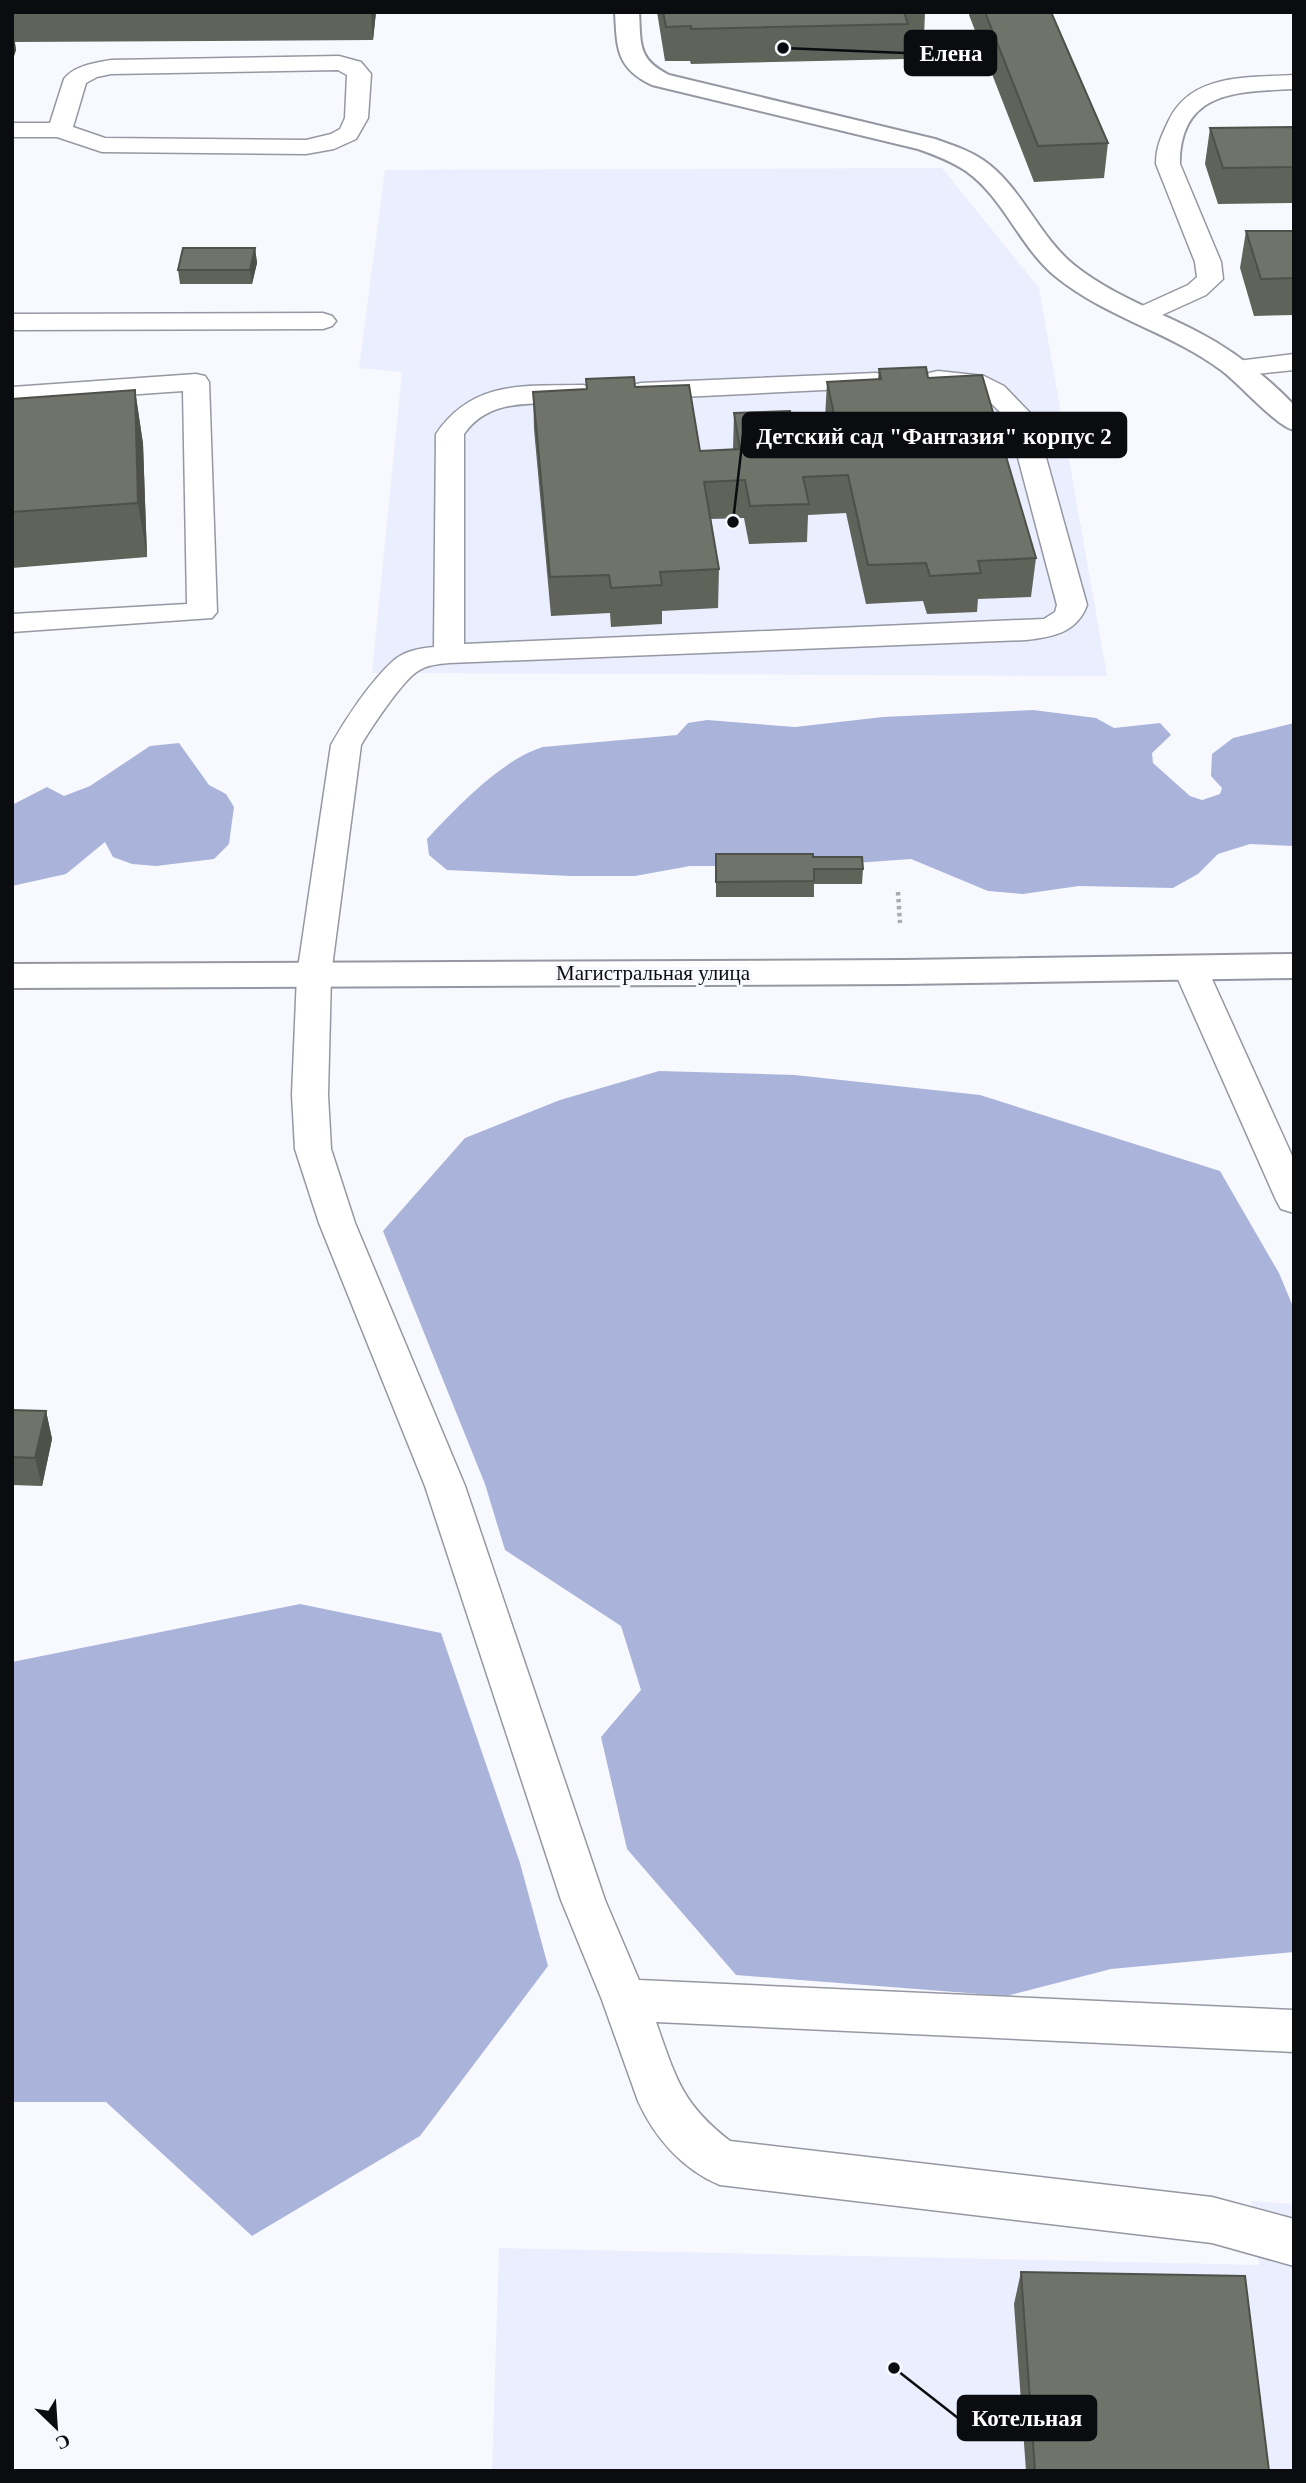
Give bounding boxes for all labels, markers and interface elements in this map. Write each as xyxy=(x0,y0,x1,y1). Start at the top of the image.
callout: Елена xyxy=(905,31,996,75)
text: Елена xyxy=(919,41,983,66)
callout: Детский сад "Фантазия" корпус 2 xyxy=(743,413,1126,457)
text: Детский сад "Фантазия" корпус 2 xyxy=(756,424,1112,449)
street label: Магистральная улица xyxy=(556,961,751,985)
north arrow xyxy=(21,2392,91,2462)
callout: Котельная xyxy=(958,2396,1096,2440)
text: Котельная xyxy=(972,2406,1082,2431)
text: С xyxy=(52,2430,74,2454)

